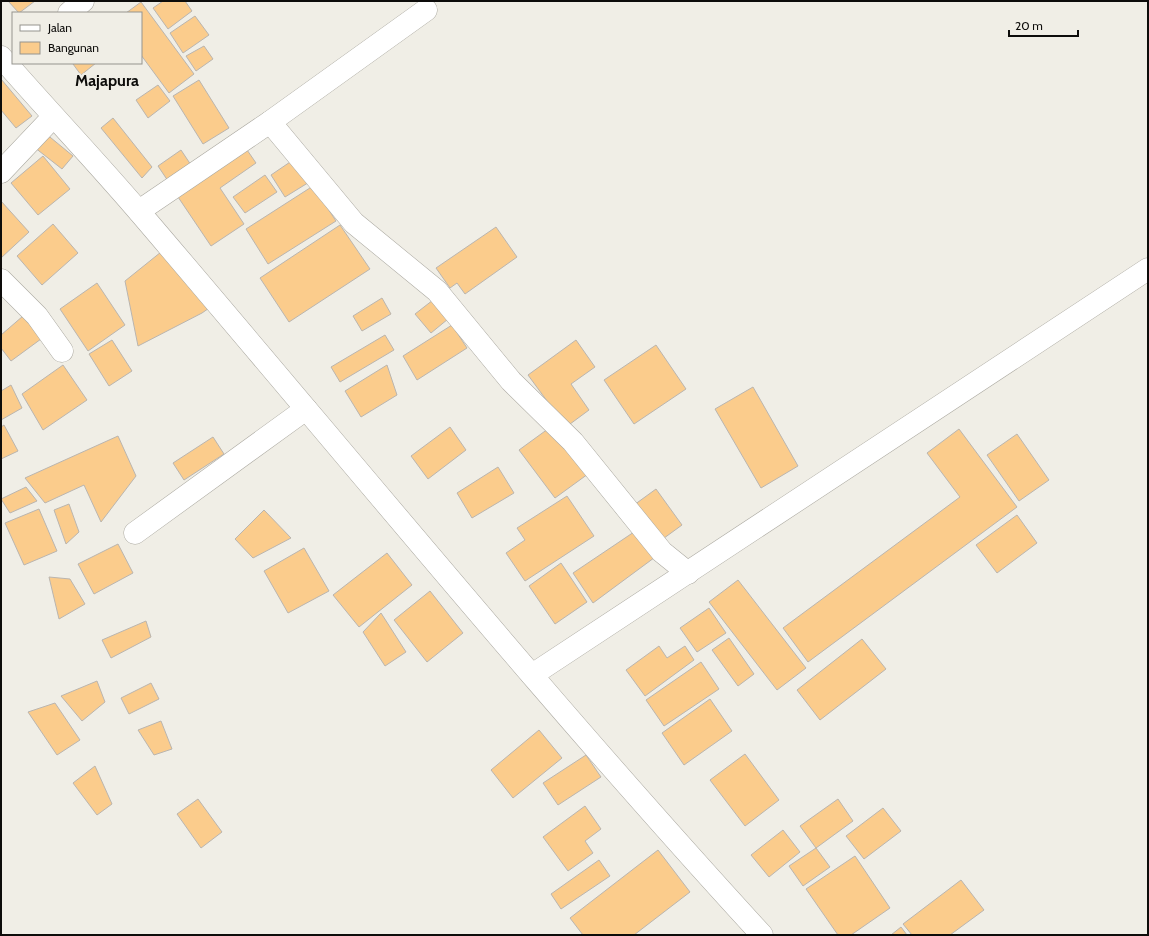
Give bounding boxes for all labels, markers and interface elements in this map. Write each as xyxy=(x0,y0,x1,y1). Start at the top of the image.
legend xyxy=(12,12,142,64)
scale bar xyxy=(1009,12,1078,38)
text: 20 m xyxy=(1015,18,1043,33)
text: Jalan xyxy=(47,20,72,35)
text: Bangunan xyxy=(48,40,99,55)
district label: Majapura xyxy=(75,71,139,90)

